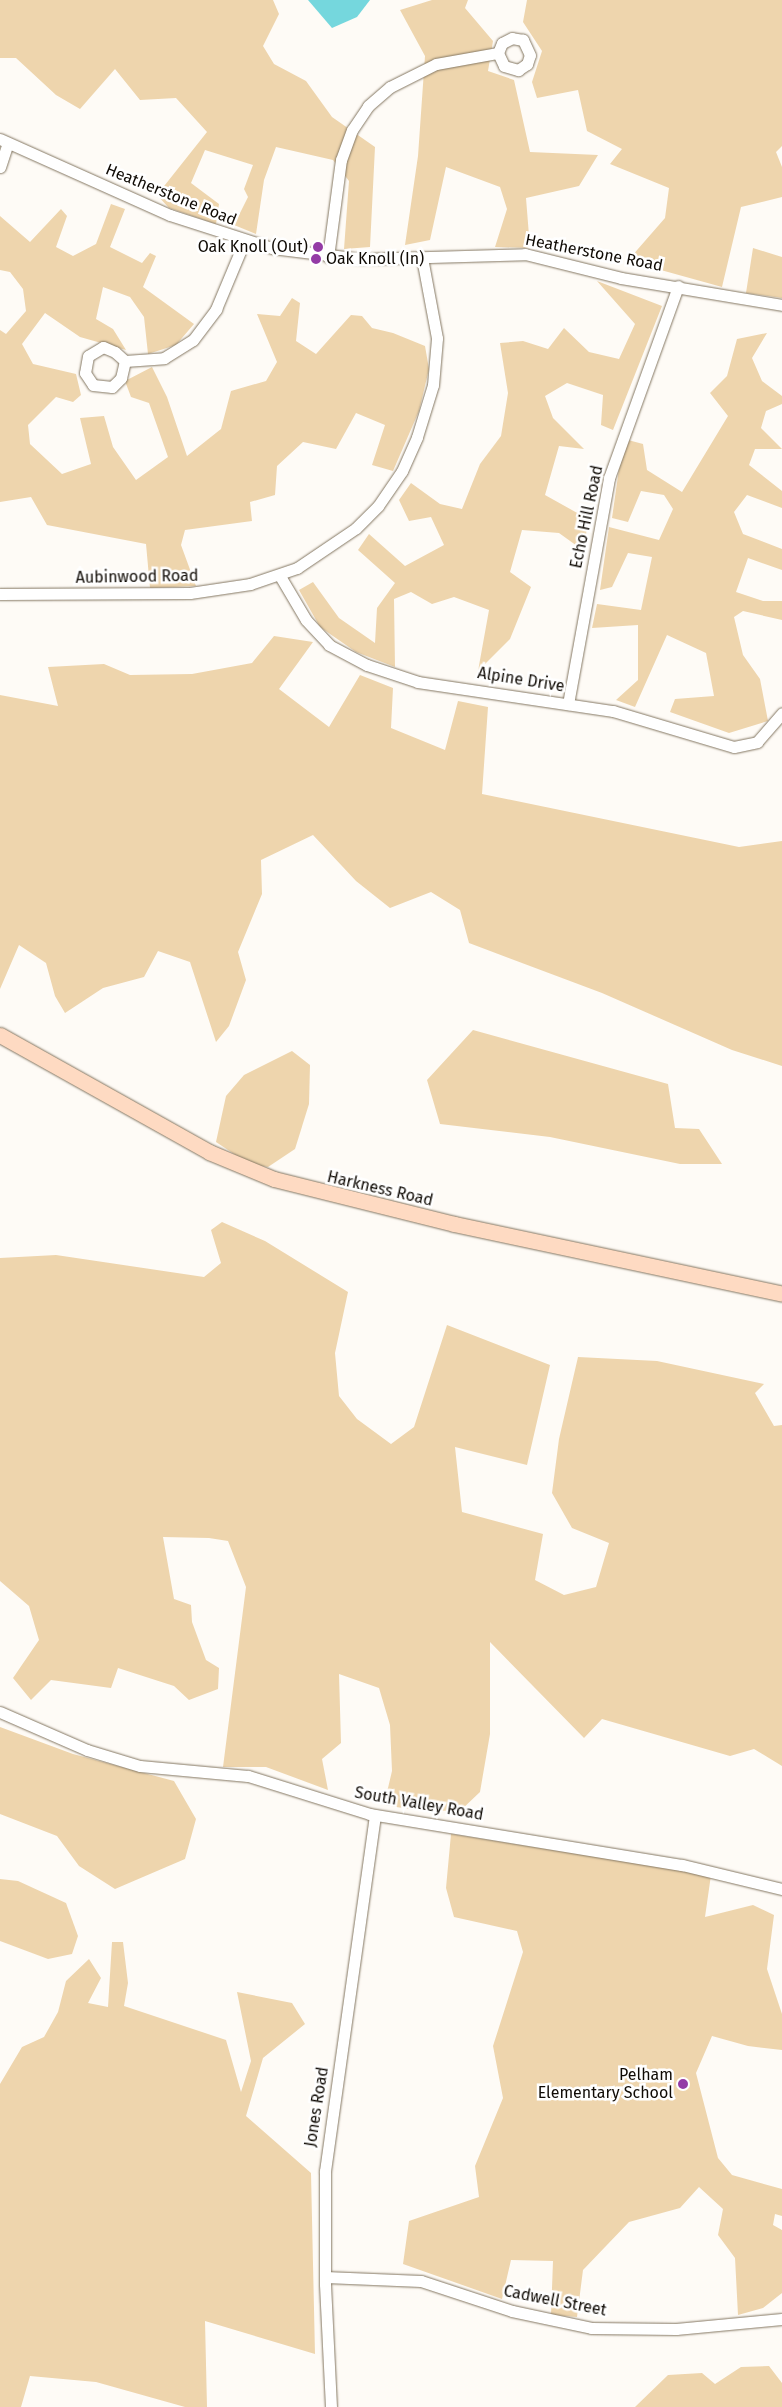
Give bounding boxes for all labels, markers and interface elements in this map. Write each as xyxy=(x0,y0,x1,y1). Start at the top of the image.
street label: Heatherstone Road xyxy=(103,160,239,230)
street label: Heatherstone Road xyxy=(524,230,664,276)
place label: Oak Knoll (Out) xyxy=(198,237,308,257)
marker: Oak Knoll (Out) xyxy=(312,241,324,253)
place label: Oak Knoll (In) xyxy=(326,249,424,269)
marker: Oak Knoll (In) xyxy=(310,253,322,265)
street label: Echo Hill Road xyxy=(567,464,607,570)
street label: Aubinwood Road xyxy=(75,566,199,588)
street label: Alpine Drive xyxy=(476,664,566,696)
street label: Harkness Road xyxy=(325,1168,435,1210)
street label: South Valley Road xyxy=(353,1783,485,1825)
place label: Pelham Elementary School xyxy=(538,2065,673,2103)
street label: Jones Road xyxy=(301,2066,333,2148)
marker: Pelham Elementary School xyxy=(677,2078,689,2090)
street label: Cadwell Street xyxy=(502,2282,608,2320)

